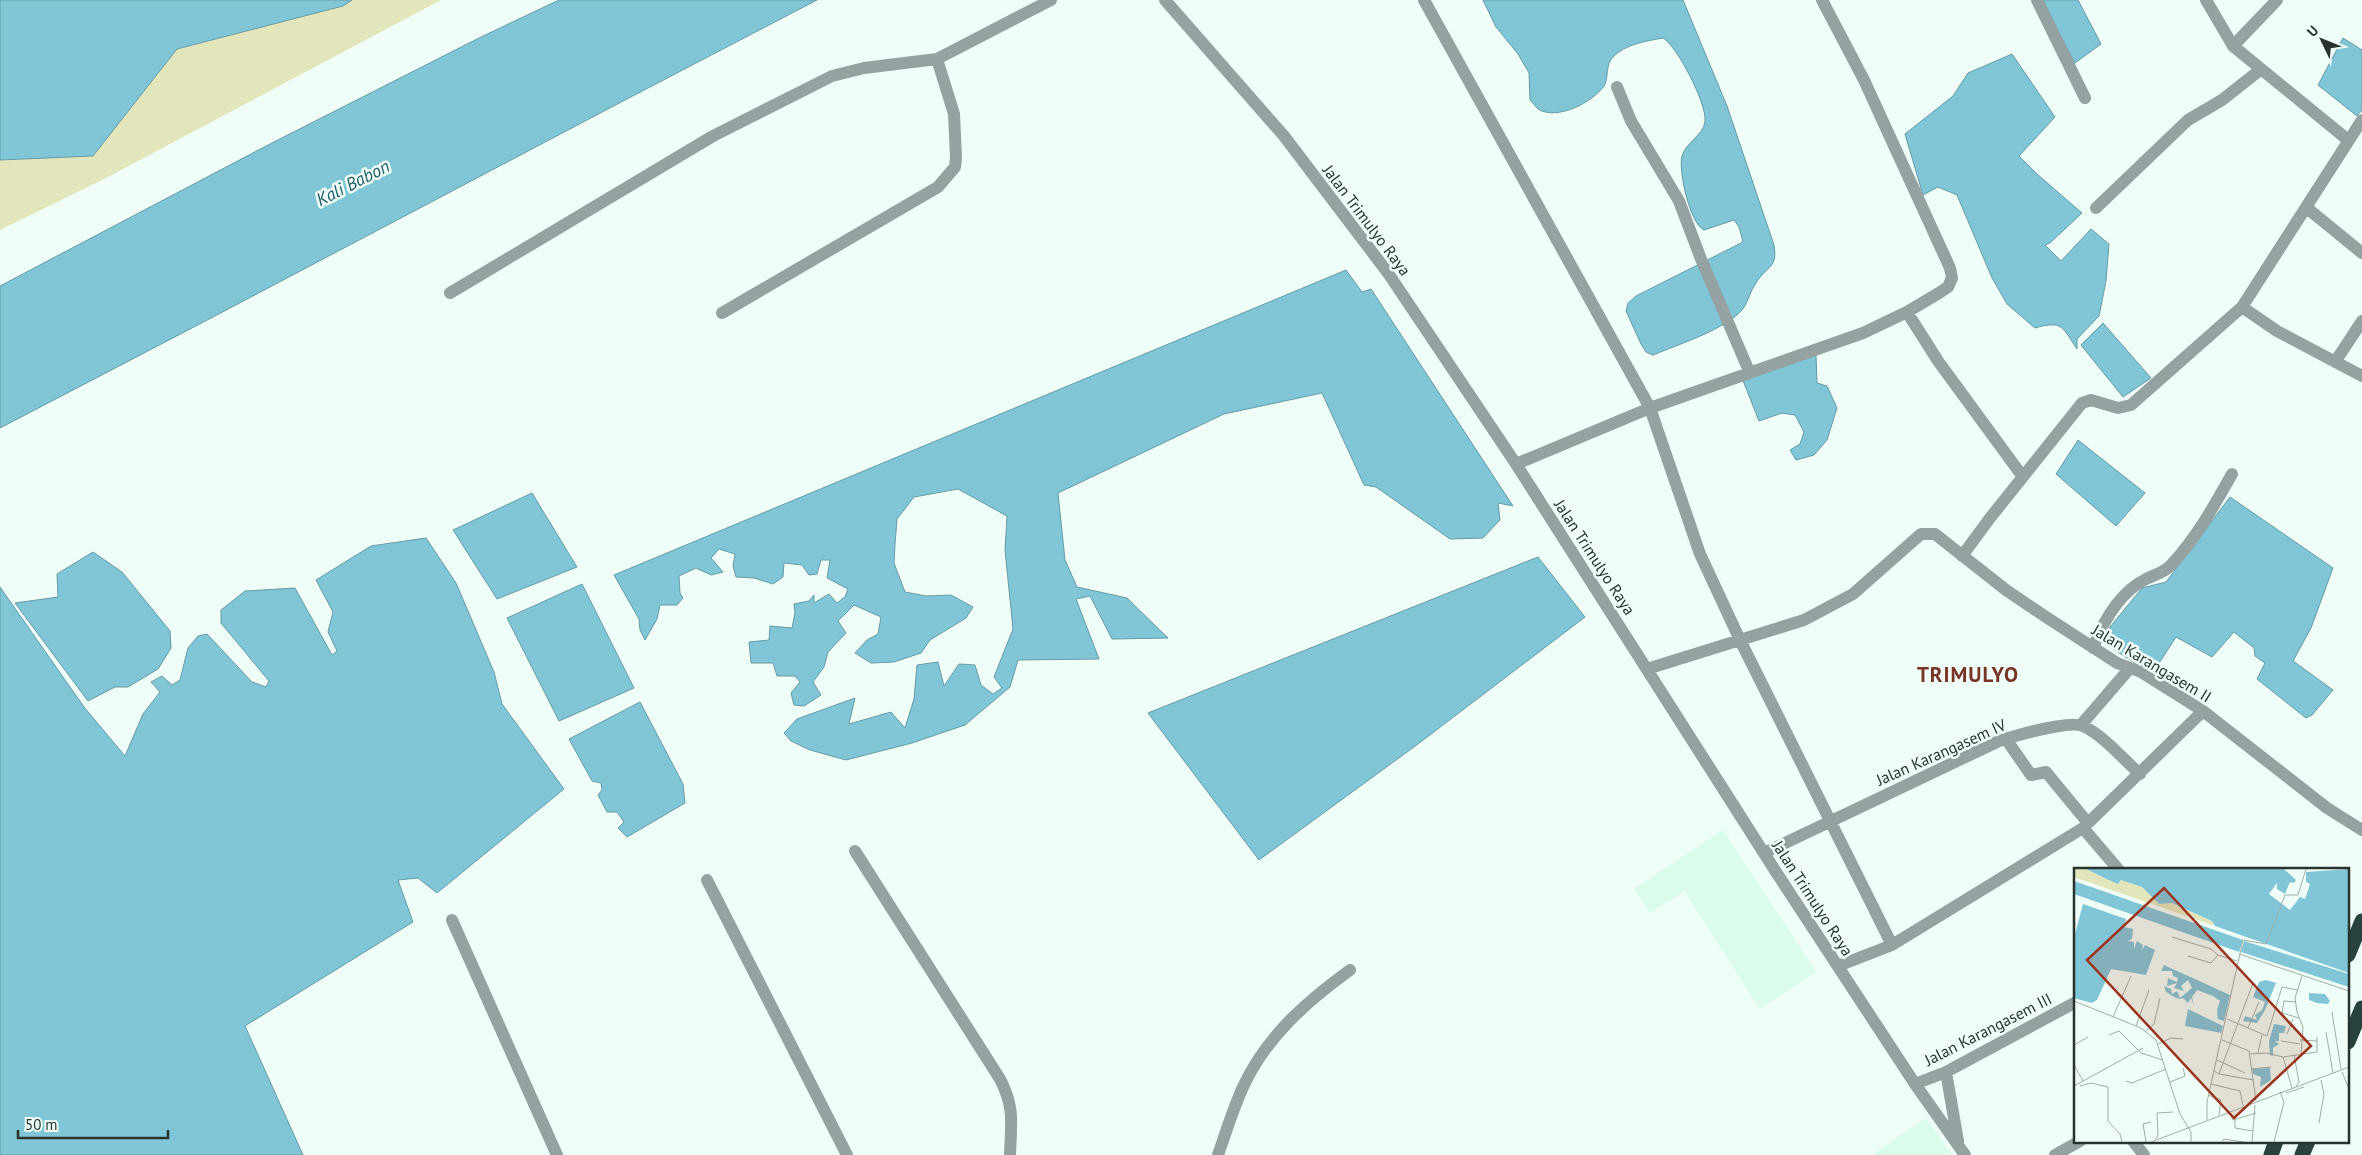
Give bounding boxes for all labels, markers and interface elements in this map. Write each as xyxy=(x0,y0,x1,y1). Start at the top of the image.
north arrow xyxy=(2297,15,2347,65)
text: U xyxy=(2303,22,2322,40)
water label: Kali Babon xyxy=(312,154,393,211)
street label: Jalan Trimulyo Raya xyxy=(1318,160,1415,279)
street label: Jalan Trimulyo Raya xyxy=(1550,495,1640,619)
street label: Jalan Karangasem II xyxy=(2088,619,2215,706)
district label: TRIMULYO xyxy=(1917,661,2019,688)
street label: Jalan Karangasem IV xyxy=(1872,714,2010,790)
street label: Jalan Trimulyo Raya xyxy=(1768,836,1858,960)
inset map xyxy=(2074,868,2350,1142)
street label: Jalan Karangasem III xyxy=(1920,988,2055,1070)
scale bar xyxy=(18,1108,168,1140)
text: 50 m xyxy=(25,1115,58,1134)

